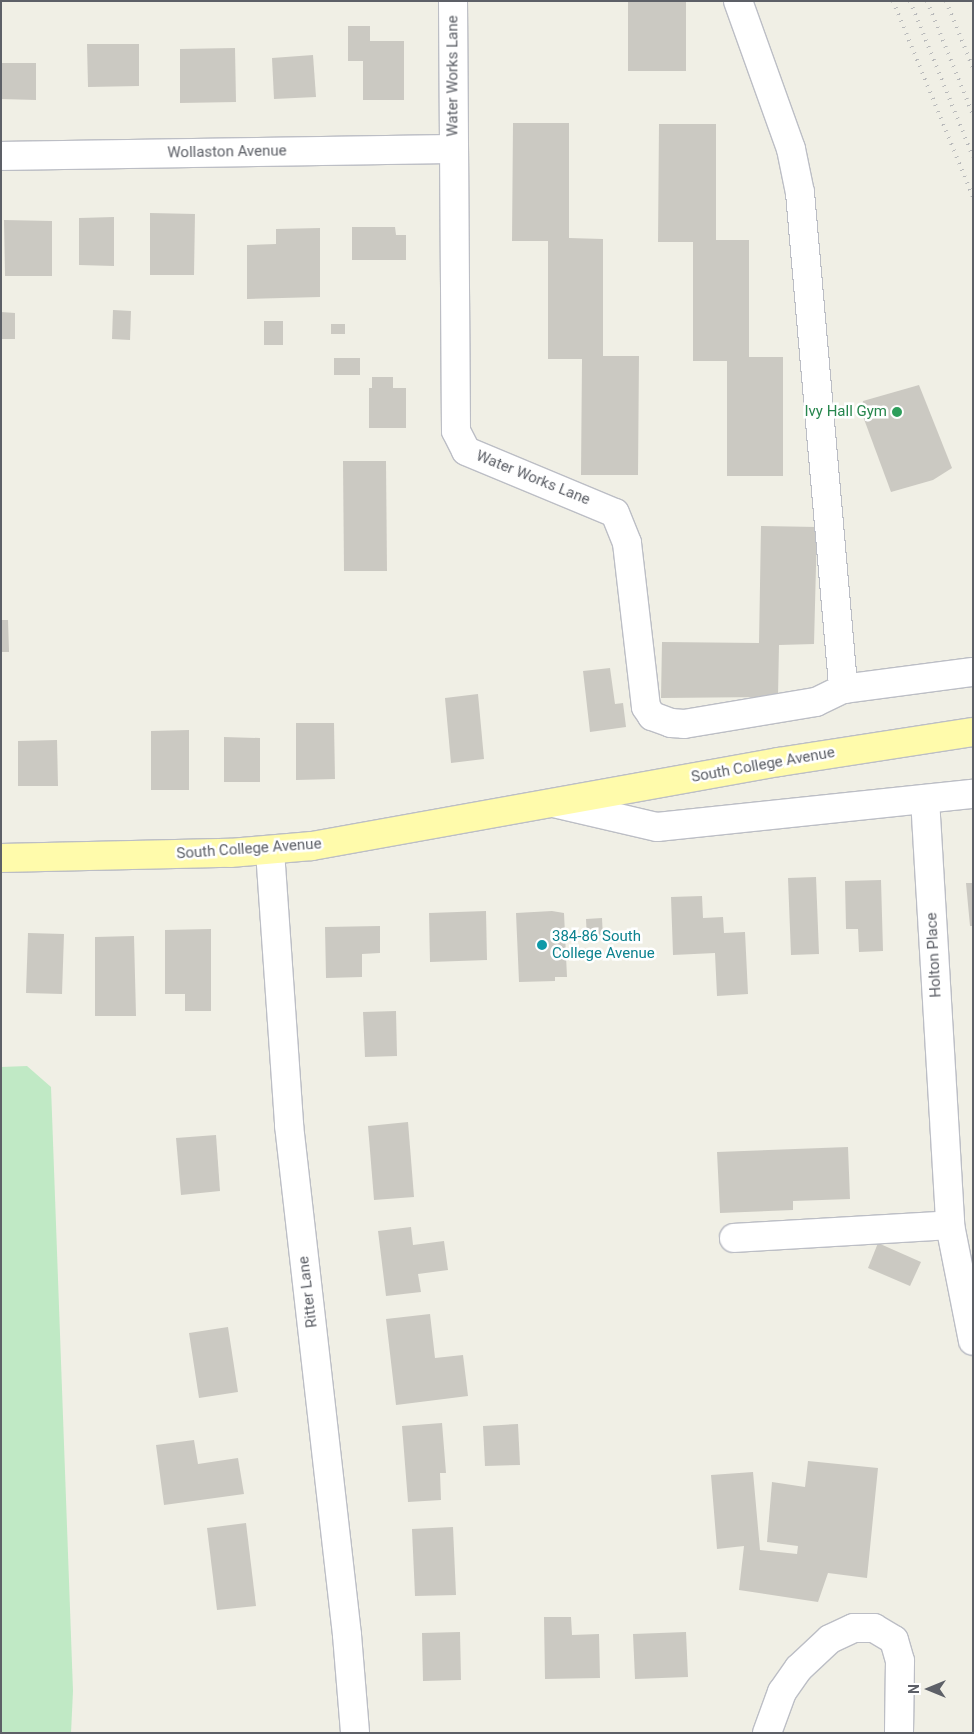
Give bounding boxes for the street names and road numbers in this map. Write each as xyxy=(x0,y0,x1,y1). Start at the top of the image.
street label: Water Works Lane xyxy=(444,15,462,137)
street label: Wollaston Avenue xyxy=(167,142,287,162)
street label: Water Works Lane xyxy=(473,447,593,509)
street label: South College Avenue xyxy=(690,744,836,786)
street label: South College Avenue xyxy=(176,835,322,863)
street label: Holton Place xyxy=(923,912,945,998)
street label: Ritter Lane xyxy=(295,1255,321,1329)

